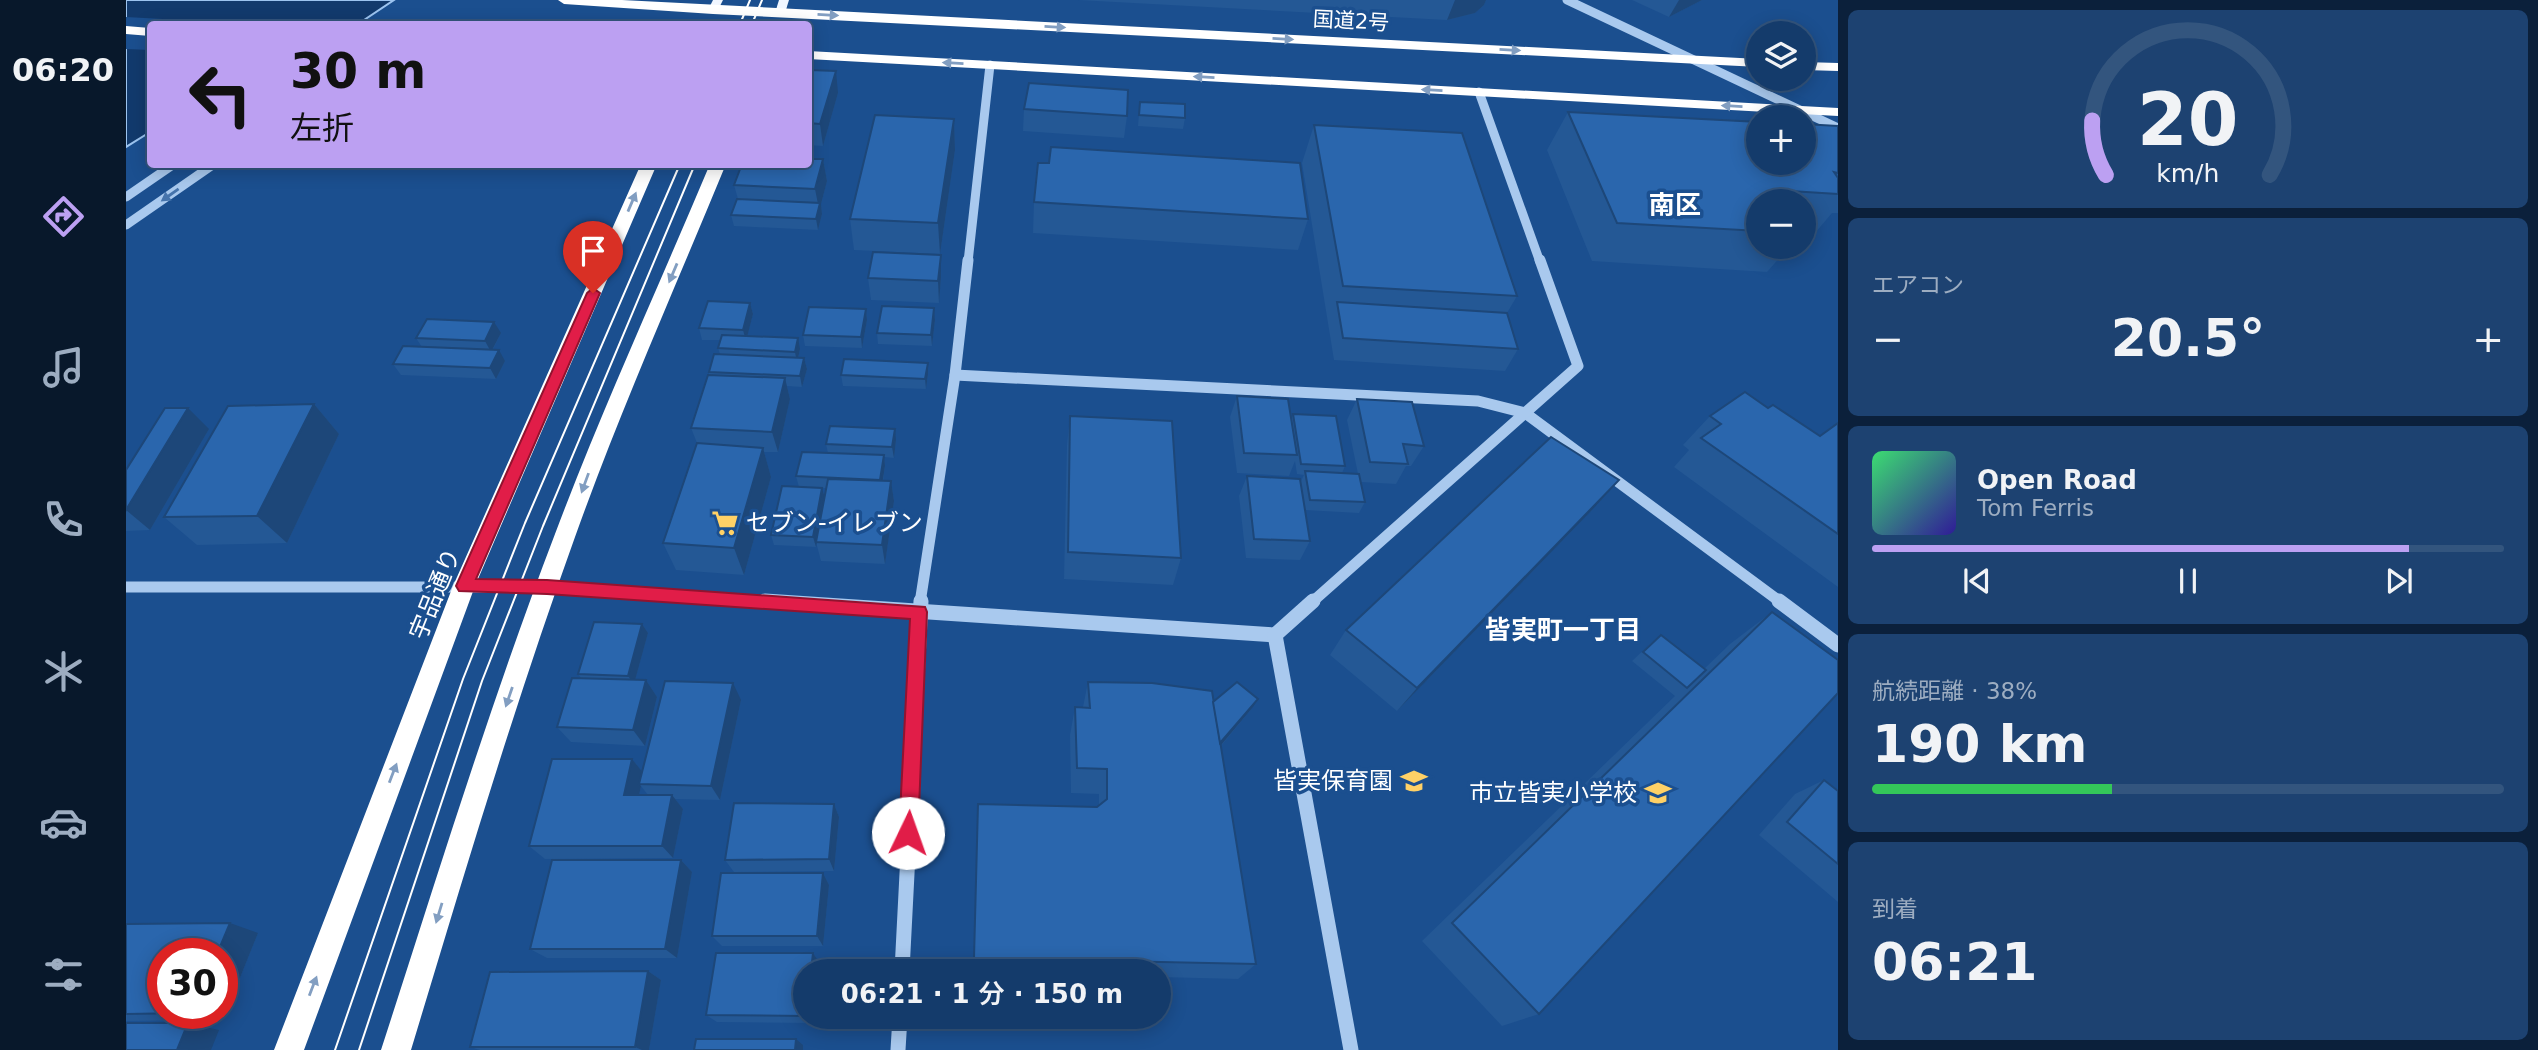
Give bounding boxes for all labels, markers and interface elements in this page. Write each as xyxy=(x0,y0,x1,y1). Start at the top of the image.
street label: 国道2号 xyxy=(1312,7,1390,35)
one-way arrow xyxy=(817,10,839,21)
one-way arrow xyxy=(1045,21,1067,32)
map controls xyxy=(1746,21,1816,259)
button: layers xyxy=(1746,21,1816,91)
one-way arrow xyxy=(1272,33,1294,44)
text: 30 m xyxy=(290,43,426,100)
one-way arrow xyxy=(1499,45,1521,56)
icon: left xyxy=(175,49,266,140)
text: 06:20 xyxy=(12,51,114,89)
one-way arrow xyxy=(942,57,964,68)
one-way arrow xyxy=(1193,71,1215,82)
text: 20 xyxy=(2137,77,2239,162)
one-way arrow xyxy=(1420,84,1442,95)
one-way arrow xyxy=(1721,101,1743,112)
button: + xyxy=(1746,105,1816,175)
text: 左折 xyxy=(290,109,354,147)
text: km/h xyxy=(2156,159,2220,188)
one-way arrow xyxy=(161,188,179,202)
button: − xyxy=(1746,189,1816,259)
district label: 南区 xyxy=(1649,190,1701,220)
one-way arrow xyxy=(627,191,638,212)
icon: directions xyxy=(39,192,88,241)
pin xyxy=(563,221,623,293)
icon: arrive xyxy=(574,232,612,270)
one-way arrow xyxy=(667,262,678,283)
text: エアコン xyxy=(1872,272,1964,298)
text: 20.5° xyxy=(2111,308,2265,368)
text: − xyxy=(1872,317,1904,361)
text: + xyxy=(2472,317,2504,361)
icon: music xyxy=(39,343,88,392)
text: Open Road xyxy=(1977,465,2137,495)
one-way arrow xyxy=(580,472,591,493)
icon: phone xyxy=(39,495,88,544)
text: Tom Ferris xyxy=(1977,495,2094,521)
supermarket icon: セブン-イレブン xyxy=(710,508,740,538)
place label: セブン-イレブン xyxy=(746,509,923,537)
street label: 宇品通り xyxy=(404,544,466,644)
icon: previous xyxy=(1958,562,1996,600)
icon: pause xyxy=(2169,562,2207,600)
icon: next xyxy=(2380,562,2418,600)
district label: 皆実町一丁目 xyxy=(1485,615,1641,645)
icon: climate xyxy=(39,647,88,696)
text: 航続距離 · 38% xyxy=(1872,678,2037,704)
one-way arrow xyxy=(503,686,514,707)
text: 190 km xyxy=(1872,714,2087,774)
one-way arrow xyxy=(388,763,399,784)
school or university icon: 皆実保育園 xyxy=(1399,766,1429,796)
place label: 皆実保育園 xyxy=(1273,767,1393,795)
school or university icon: 市立皆実小学校 xyxy=(1643,778,1673,808)
place label: 市立皆実小学校 xyxy=(1469,779,1637,807)
position arrow xyxy=(871,796,945,870)
icon: car xyxy=(39,798,88,847)
text: 到着 xyxy=(1872,896,1918,922)
one-way arrow xyxy=(433,903,443,924)
text: 06:21 xyxy=(1872,932,2038,992)
speed limit sign: 30 xyxy=(147,938,238,1029)
icon: filters xyxy=(39,950,88,999)
one-way arrow xyxy=(308,976,319,997)
text: 06:21 · 1 分 · 150 m xyxy=(841,979,1123,1009)

